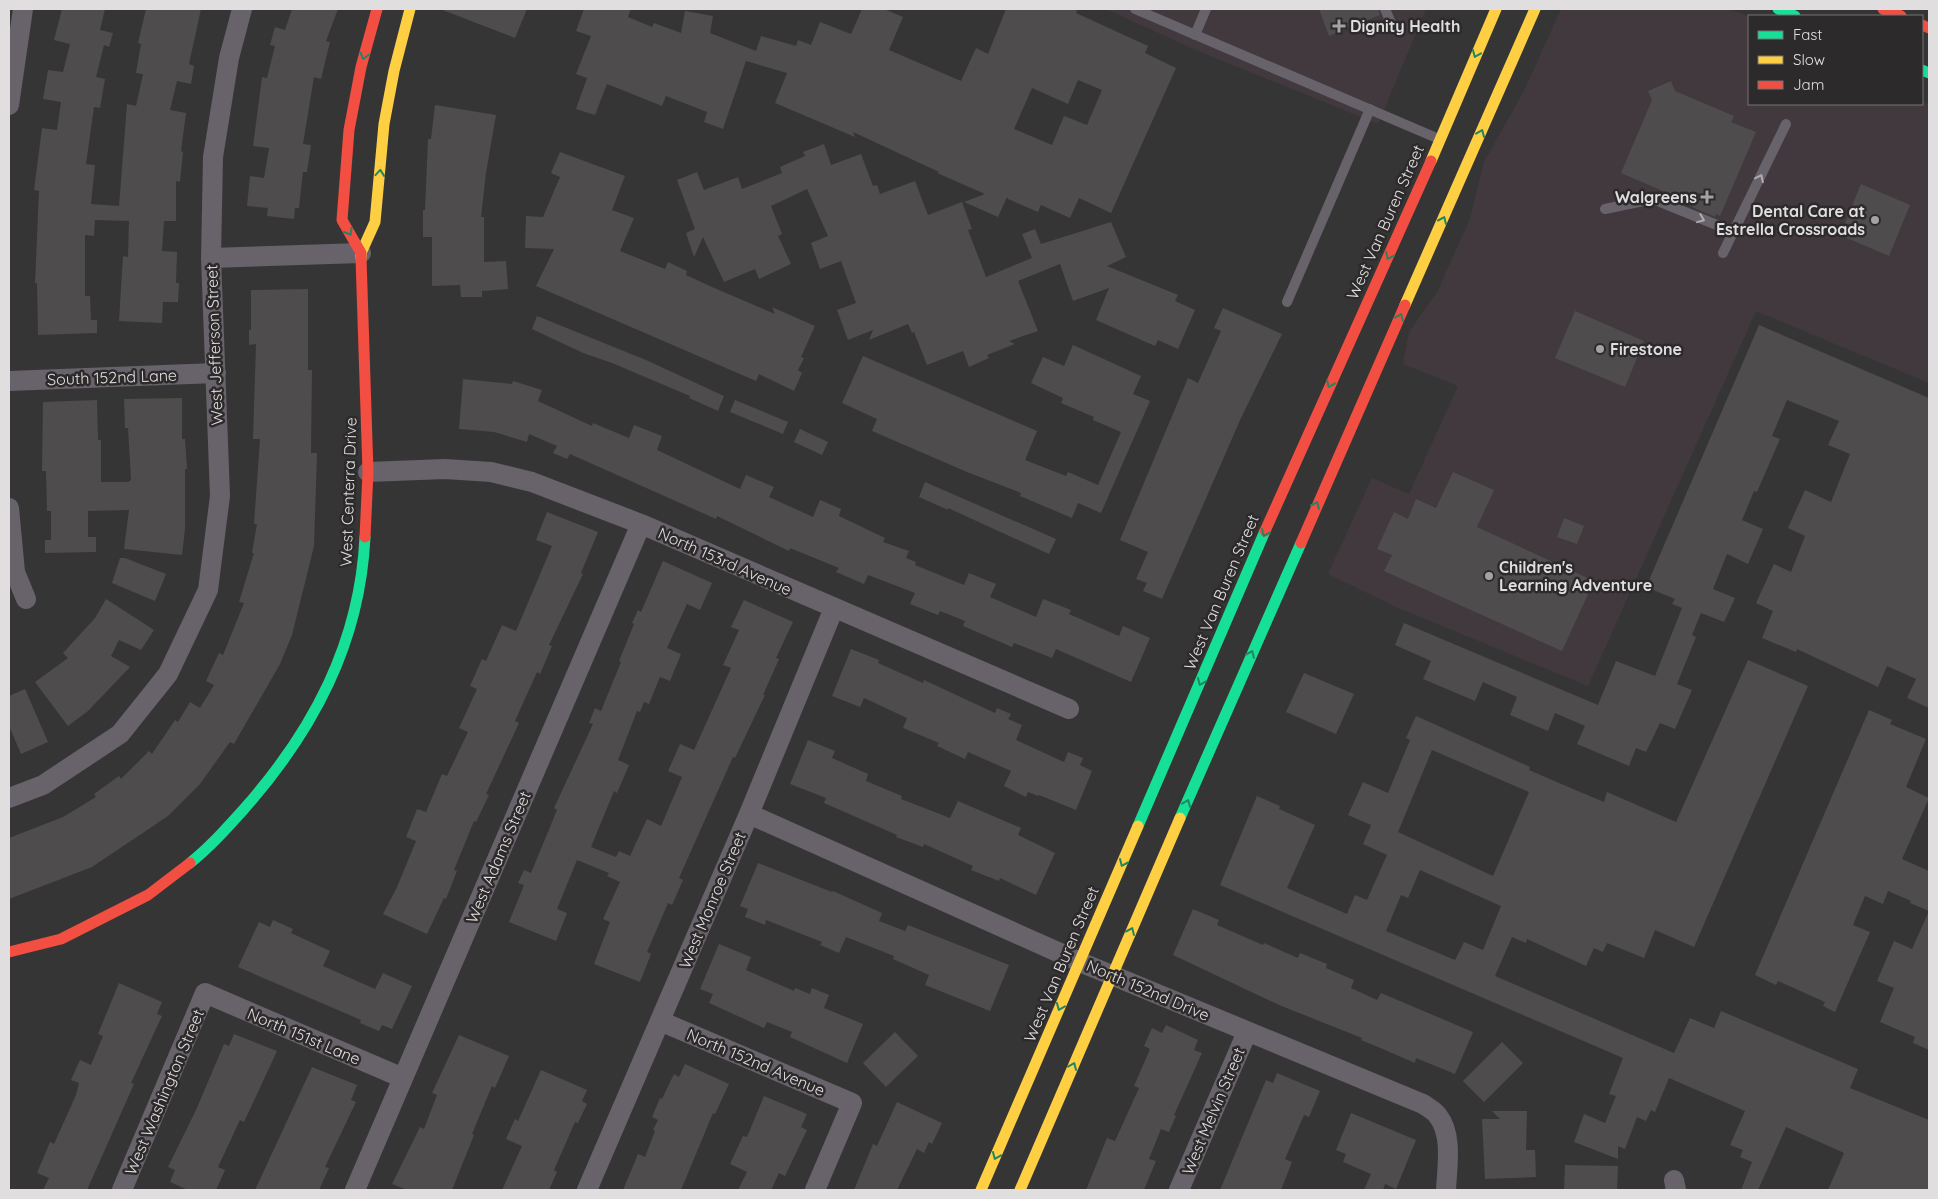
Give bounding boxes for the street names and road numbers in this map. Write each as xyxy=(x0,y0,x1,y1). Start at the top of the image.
street label: West Van Buren Street xyxy=(1342,142,1428,302)
street label: West Jefferson Street xyxy=(201,264,227,426)
street label: South 152nd Lane xyxy=(47,365,177,389)
street label: West Centerra Drive xyxy=(335,417,361,567)
street label: West Van Buren Street xyxy=(1179,511,1263,673)
street label: North 153rd Avenue xyxy=(655,523,795,599)
street label: West Adams Street xyxy=(461,788,535,926)
street label: West Monroe Street xyxy=(674,829,750,971)
street label: West Van Buren Street xyxy=(1019,883,1103,1045)
street label: North 152nd Drive xyxy=(1083,955,1213,1025)
street label: North 151st Lane xyxy=(245,1003,363,1069)
street label: West Washington Street xyxy=(120,1006,208,1178)
street label: North 152nd Avenue xyxy=(684,1024,828,1100)
street label: West Melvin Street xyxy=(1177,1044,1249,1178)

